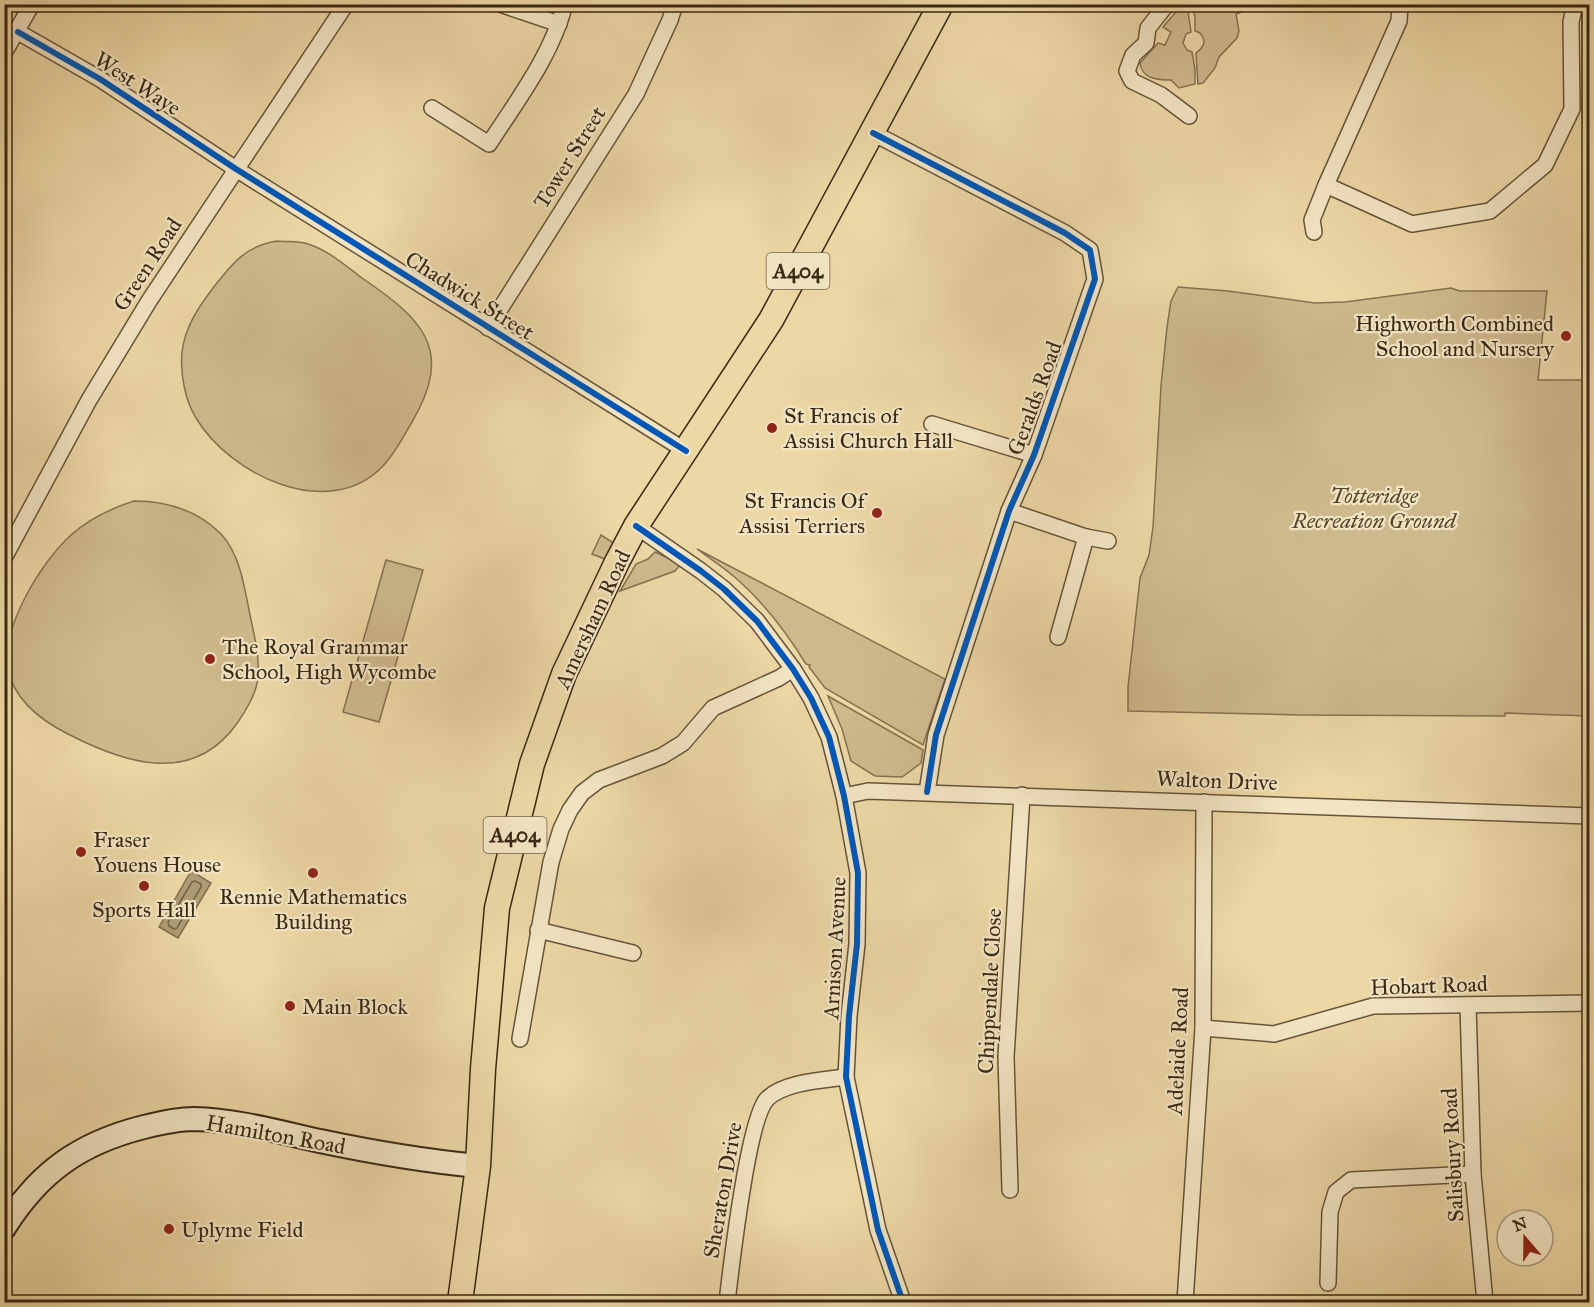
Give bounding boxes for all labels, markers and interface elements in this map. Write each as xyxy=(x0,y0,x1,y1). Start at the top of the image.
street label: West Waye xyxy=(89,45,186,121)
street label: Tower Street xyxy=(527,101,612,213)
street label: Green Road xyxy=(107,212,188,316)
street label: Chadwick Street xyxy=(400,245,539,346)
road number: A404 xyxy=(766,253,830,289)
place label: Highworth Combined School and Nursery xyxy=(1355,310,1555,362)
marker: Highworth Combined School and Nursery xyxy=(1559,329,1573,343)
street label: Geralds Road xyxy=(1001,337,1068,459)
place label: St Francis of Assisi Church Hall xyxy=(783,402,953,454)
marker: St Francis of Assisi Church Hall xyxy=(765,421,779,435)
park label: Totteridge Recreation Ground xyxy=(1291,482,1458,534)
place label: St Francis Of Assisi Terriers xyxy=(738,487,869,539)
marker: St Francis Of Assisi Terriers xyxy=(870,506,884,520)
street label: Amersham Road xyxy=(548,545,636,694)
place label: The Royal Grammar School, High Wycombe xyxy=(222,633,437,685)
marker: The Royal Grammar School, High Wycombe xyxy=(203,652,217,666)
street label: Walton Drive xyxy=(1156,765,1278,796)
road number: A404 xyxy=(484,817,546,853)
place label: Fraser Youens House xyxy=(93,826,221,878)
marker: Fraser Youens House xyxy=(74,845,88,859)
marker: Rennie Mathematics Building xyxy=(306,866,320,880)
street label: Arnison Avenue xyxy=(817,876,852,1021)
marker: Sports Hall xyxy=(137,879,151,893)
place label: Rennie Mathematics Building xyxy=(219,883,407,935)
place label: Sports Hall xyxy=(92,896,196,923)
street label: Chippendale Close xyxy=(972,908,1007,1075)
street label: Hobart Road xyxy=(1370,970,1488,1001)
street label: Adelaide Road xyxy=(1161,986,1194,1117)
place label: Main Block xyxy=(302,993,409,1020)
marker: Main Block xyxy=(283,999,297,1013)
street label: Salisbury Road xyxy=(1435,1087,1469,1223)
street label: Hamilton Road xyxy=(204,1109,348,1160)
street label: Sheraton Drive xyxy=(697,1120,748,1260)
north arrow xyxy=(1495,1208,1555,1268)
text: N xyxy=(1510,1213,1530,1236)
place label: Uplyme Field xyxy=(181,1216,304,1243)
marker: Uplyme Field xyxy=(162,1222,176,1236)

